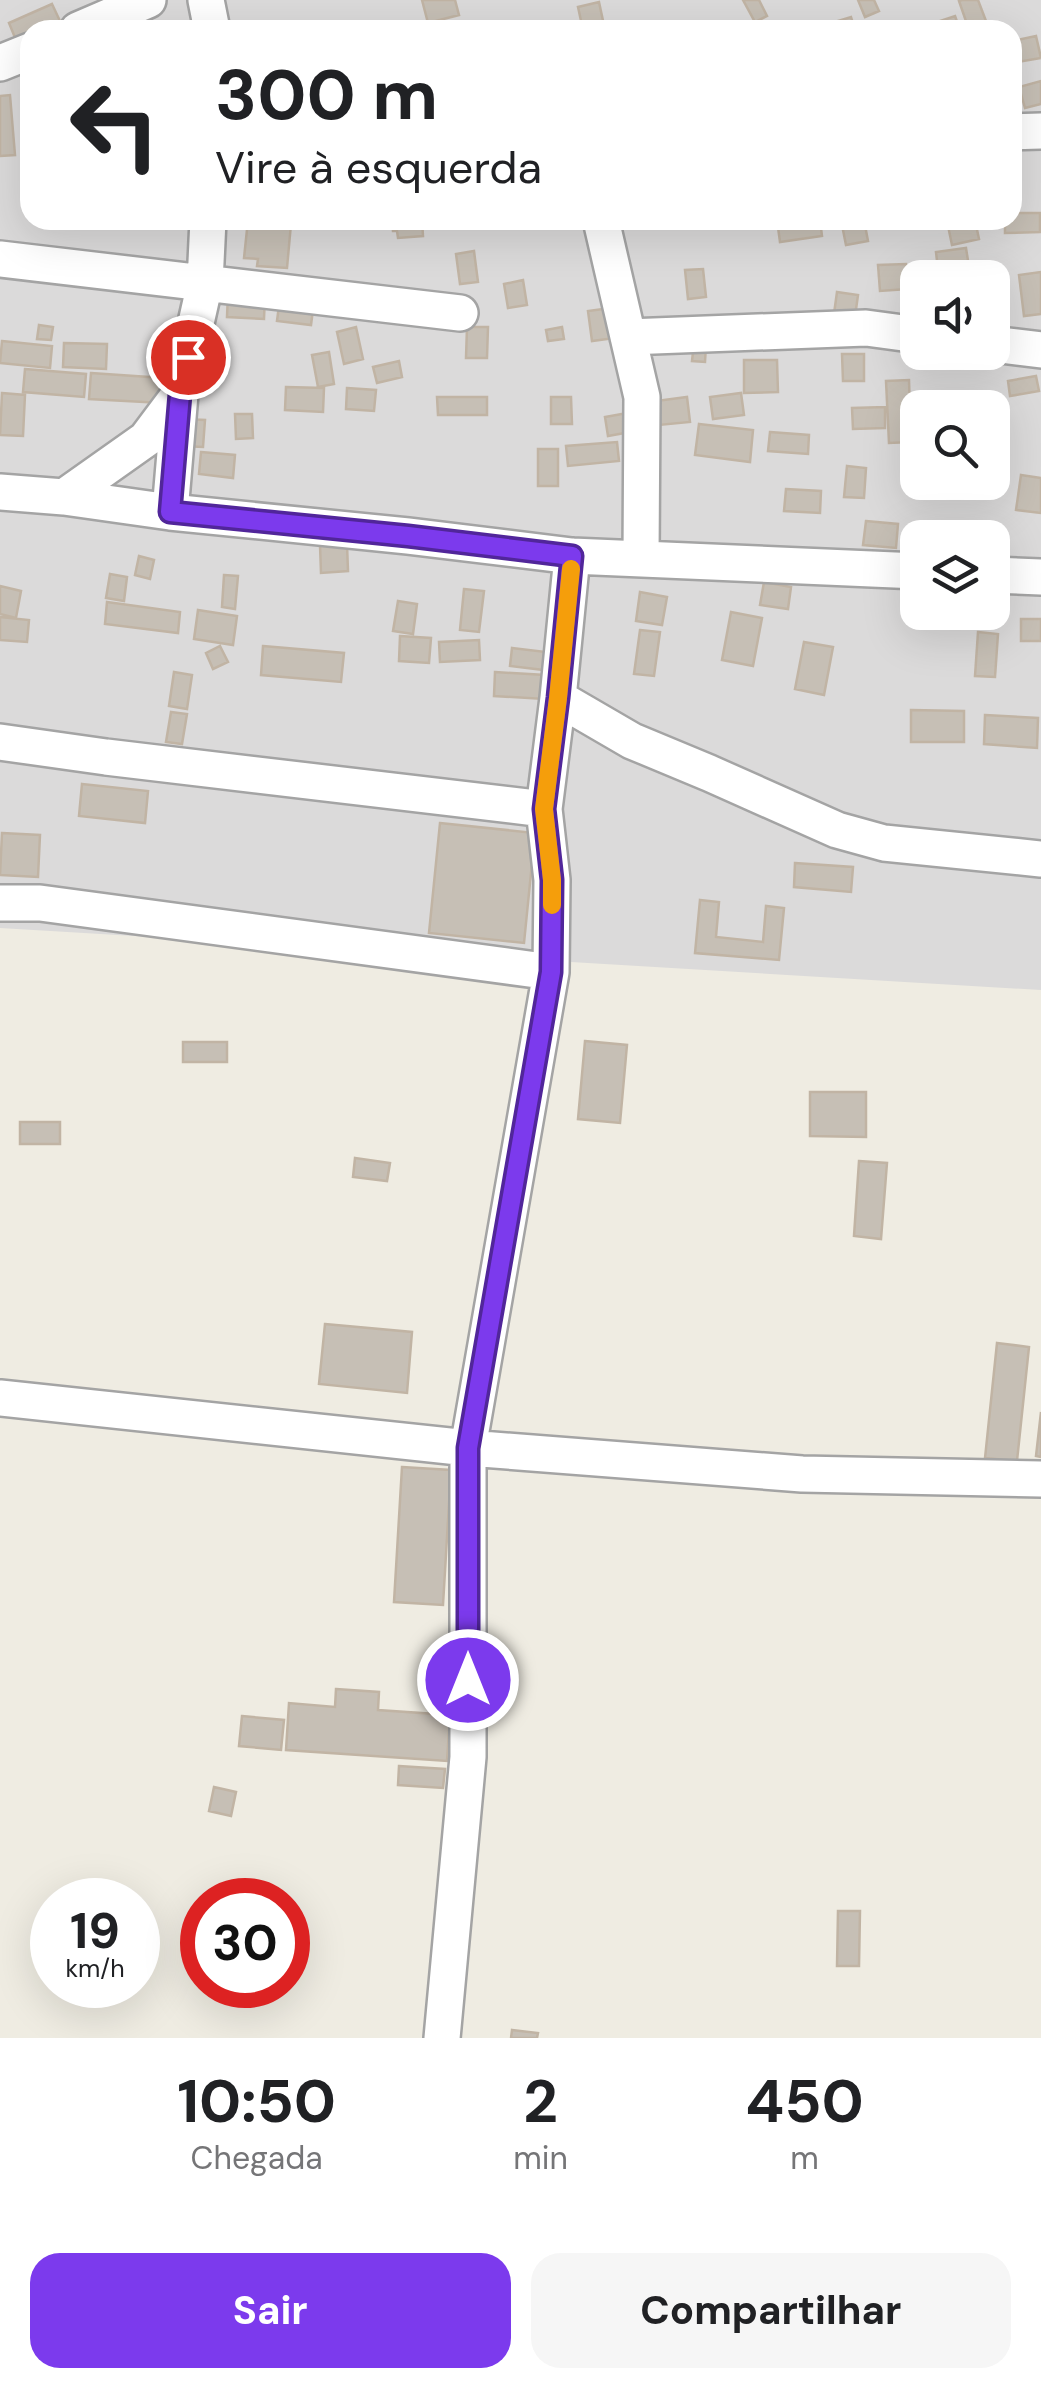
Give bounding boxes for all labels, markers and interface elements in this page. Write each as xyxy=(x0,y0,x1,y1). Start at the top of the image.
text: 300 m xyxy=(215,50,438,141)
icon: left xyxy=(50,60,180,190)
text: Vire à esquerda xyxy=(215,138,542,197)
map controls xyxy=(900,260,1010,630)
button: sound xyxy=(900,260,1010,370)
pin xyxy=(146,315,231,400)
icon: arrive xyxy=(161,330,216,385)
button: search xyxy=(900,390,1010,500)
button: layers xyxy=(900,520,1010,630)
position arrow xyxy=(416,1628,520,1732)
speed limit sign: 30 xyxy=(180,1878,310,2008)
text: 19 xyxy=(70,1898,120,1964)
text: km/h xyxy=(65,1952,125,1985)
text: 10:50 xyxy=(177,2062,336,2141)
text: 2 xyxy=(523,2062,558,2141)
text: 450 xyxy=(745,2062,864,2141)
text: Chegada xyxy=(191,2137,323,2179)
text: min xyxy=(513,2137,568,2179)
text: m xyxy=(790,2137,819,2179)
button: Sair xyxy=(30,2253,511,2368)
button: Compartilhar xyxy=(531,2253,1011,2368)

